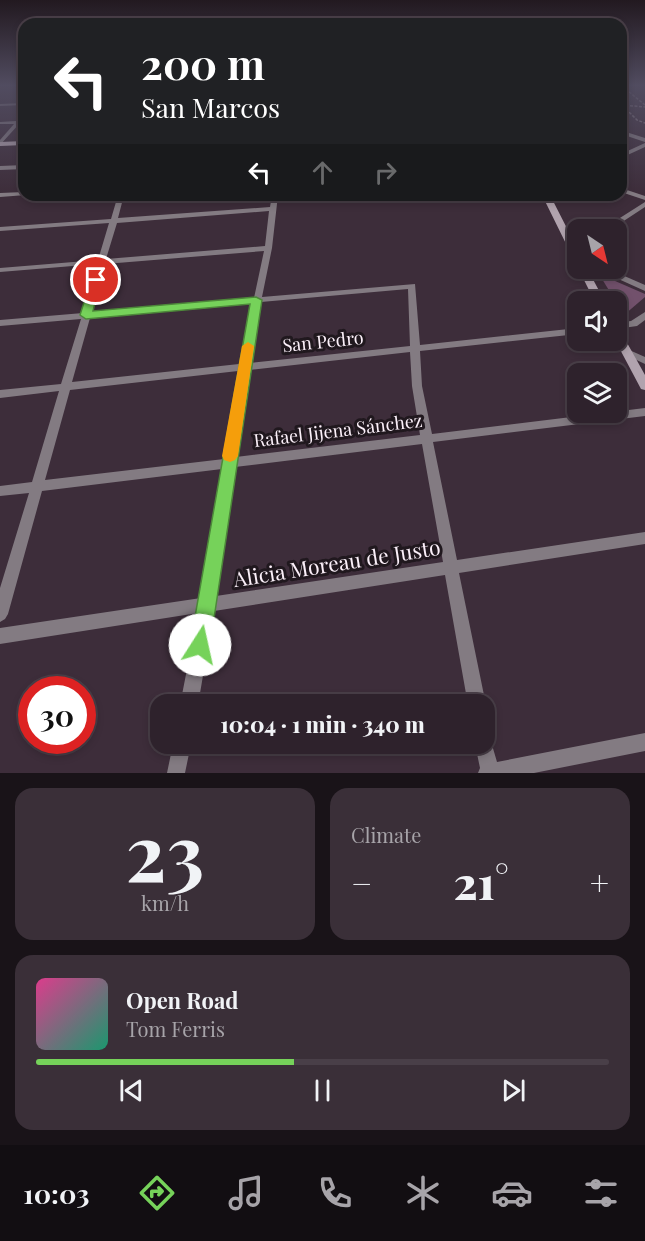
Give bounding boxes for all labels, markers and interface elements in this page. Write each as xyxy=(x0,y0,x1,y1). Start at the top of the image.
text: 200 m xyxy=(141,35,265,91)
icon: left xyxy=(42,42,120,120)
text: San Marcos xyxy=(141,89,280,125)
icon: left xyxy=(243,156,276,189)
icon: ahead xyxy=(306,156,339,189)
icon: right xyxy=(369,156,402,189)
north arrow xyxy=(567,219,627,279)
map controls xyxy=(567,219,627,423)
pin xyxy=(70,254,121,305)
icon: arrive xyxy=(79,263,112,296)
button: sound xyxy=(567,291,627,351)
street label: San Pedro xyxy=(281,325,365,357)
button: layers xyxy=(567,363,627,423)
street label: Rafael Jijena Sánchez xyxy=(252,408,424,452)
street label: Alicia Moreau de Justo xyxy=(230,532,442,592)
position arrow xyxy=(168,613,232,677)
speed limit sign: 30 xyxy=(18,676,96,754)
text: 10:04 · 1 min · 340 m xyxy=(220,709,425,739)
text: 23 xyxy=(126,798,204,902)
text: Climate xyxy=(351,821,421,848)
text: 21° xyxy=(453,851,509,911)
text: − xyxy=(351,860,372,904)
text: + xyxy=(590,860,609,904)
text: km/h xyxy=(141,889,189,916)
text: Open Road xyxy=(126,985,238,1015)
text: Tom Ferris xyxy=(126,1015,225,1042)
icon: previous xyxy=(115,1074,148,1107)
icon: pause xyxy=(306,1074,339,1107)
icon: next xyxy=(497,1074,530,1107)
icon: directions xyxy=(136,1172,178,1214)
icon: music xyxy=(225,1172,267,1214)
icon: phone xyxy=(314,1172,356,1214)
icon: climate xyxy=(402,1172,444,1214)
icon: car xyxy=(491,1172,533,1214)
icon: filters xyxy=(580,1172,622,1214)
text: 10:03 xyxy=(23,1175,90,1211)

